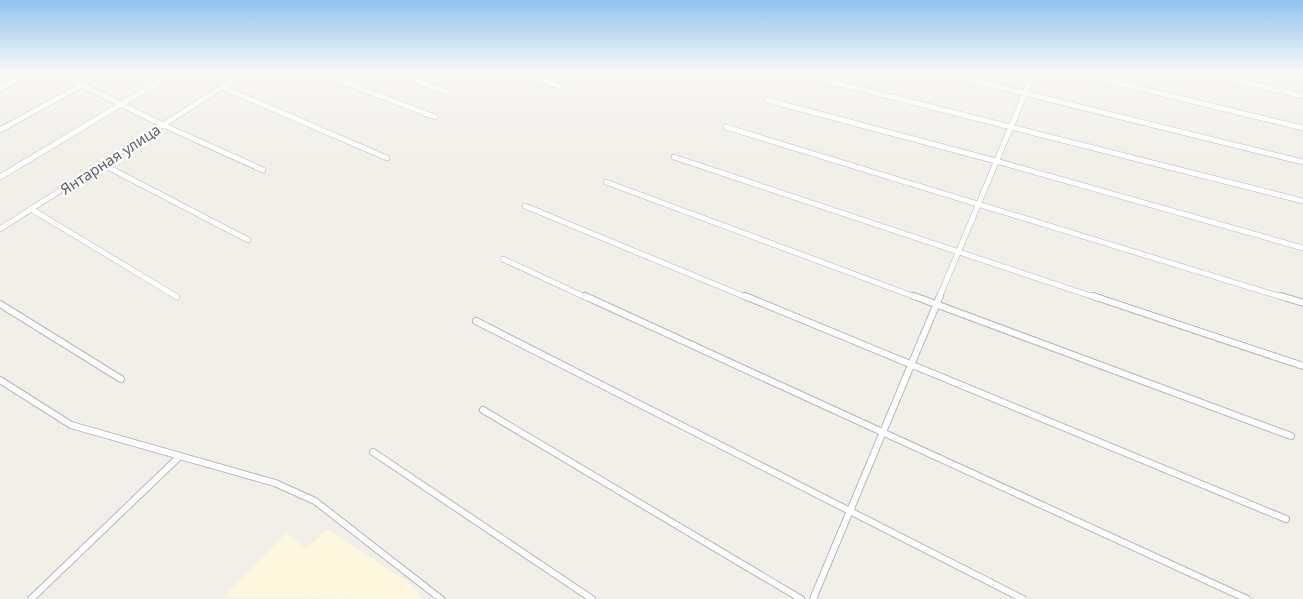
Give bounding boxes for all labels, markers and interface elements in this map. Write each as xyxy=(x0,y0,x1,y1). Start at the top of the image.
street label: Янтарная улица xyxy=(56,119,164,199)

